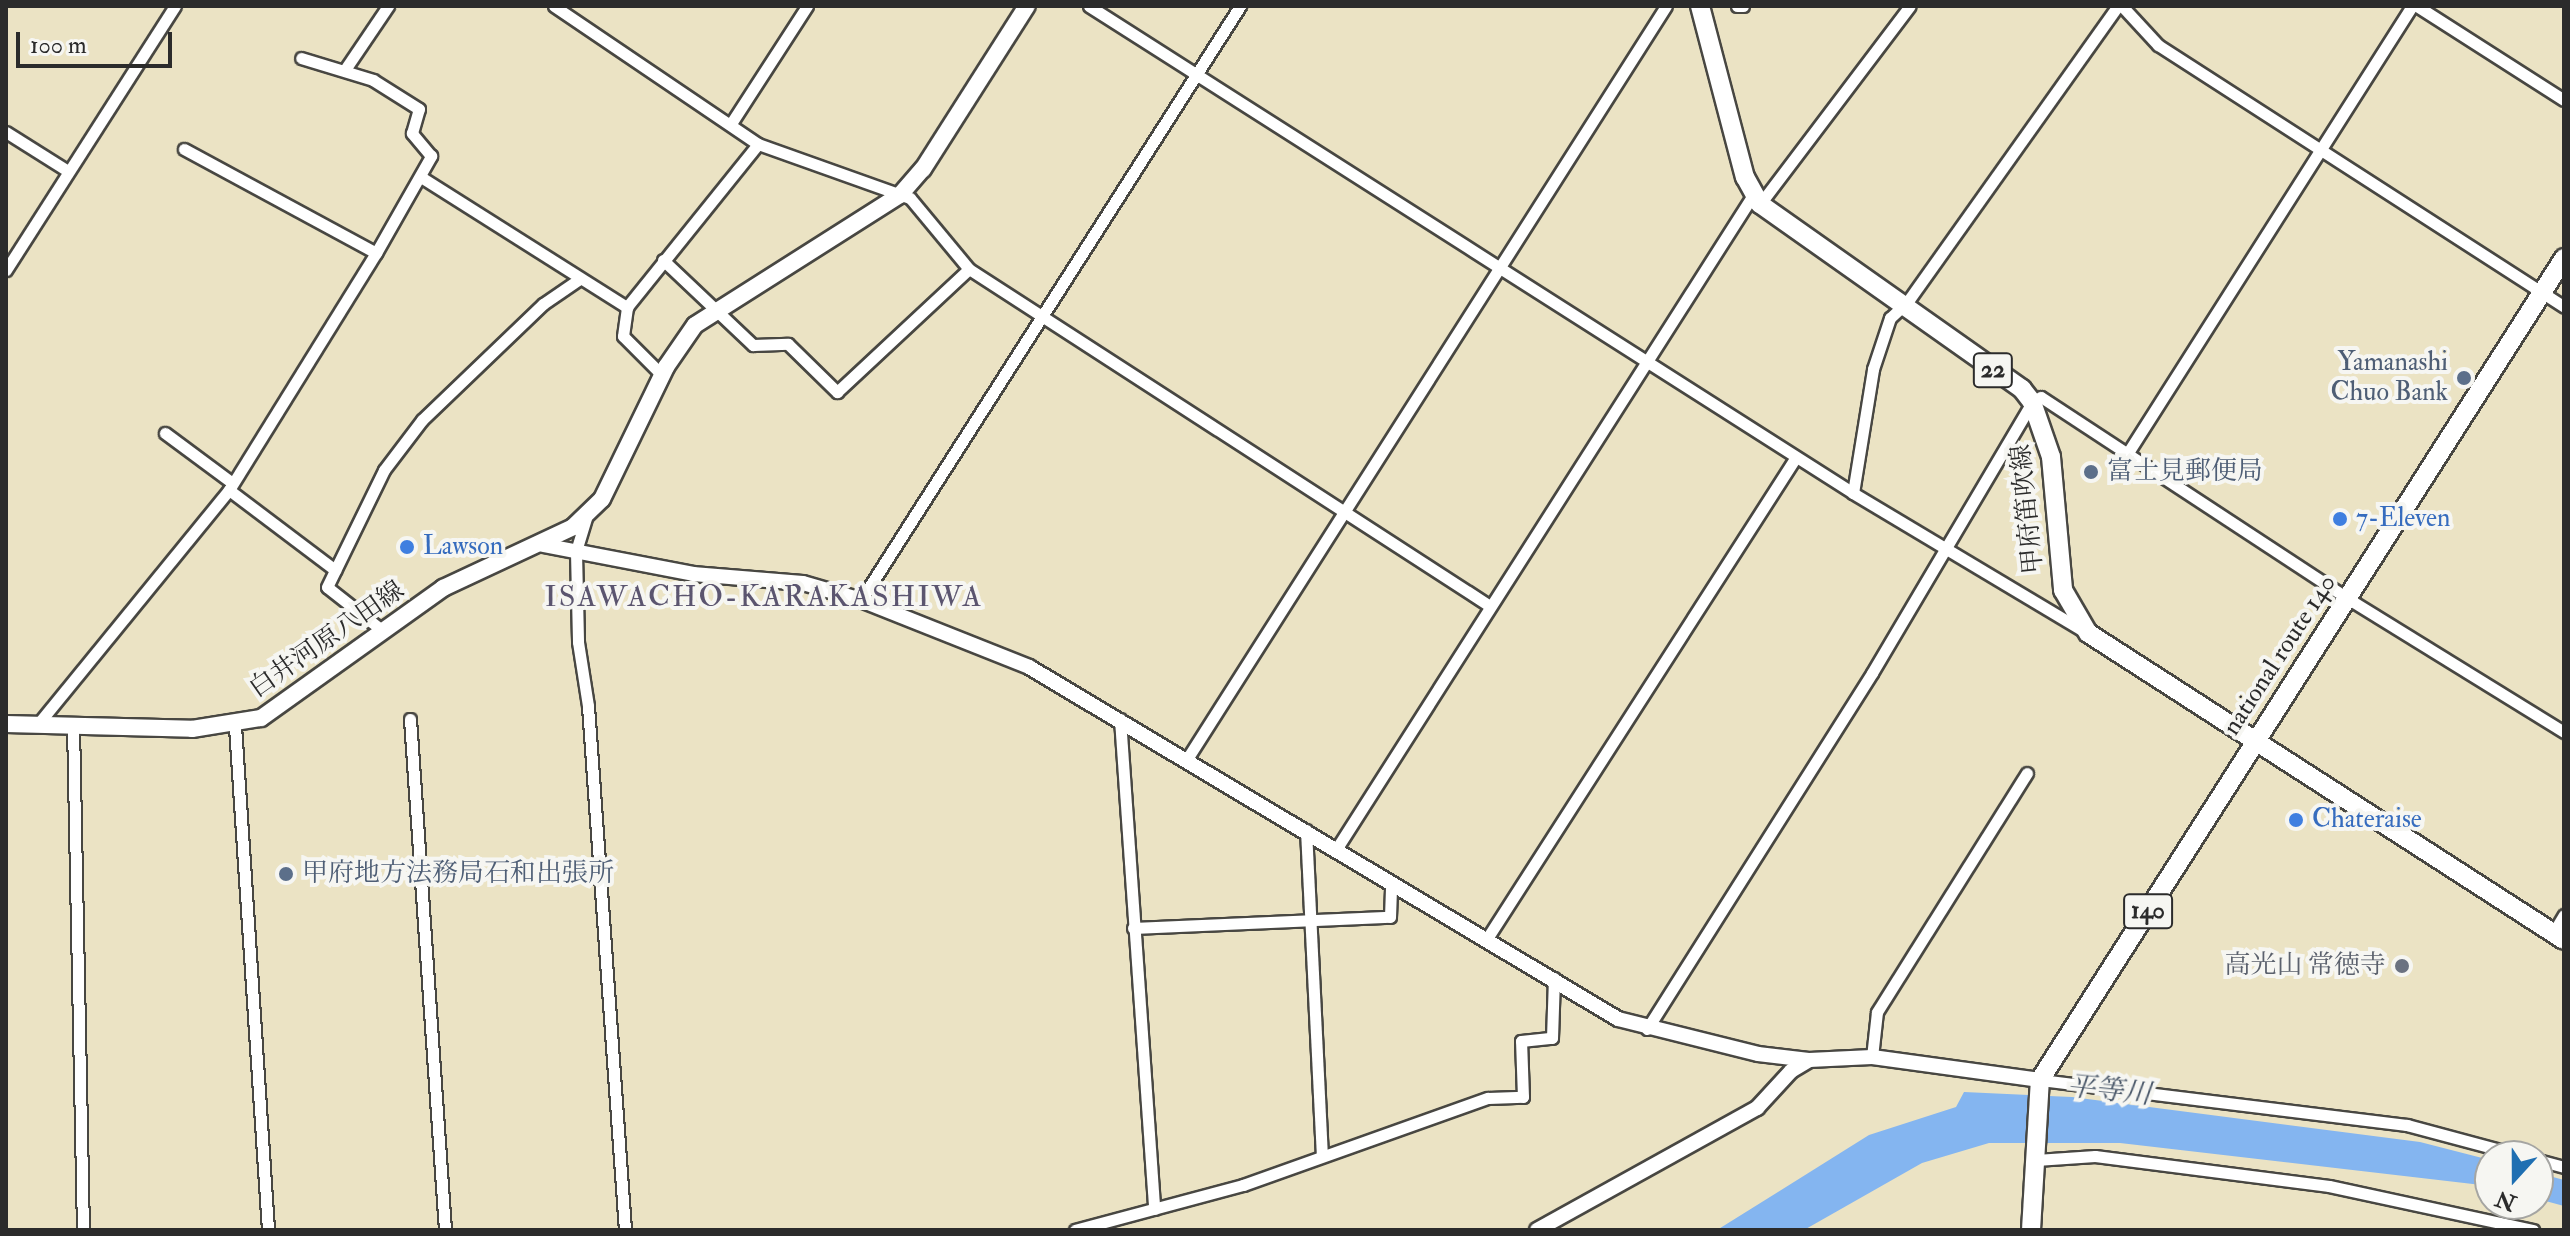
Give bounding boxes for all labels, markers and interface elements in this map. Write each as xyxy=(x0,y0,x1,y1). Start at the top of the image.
scale bar xyxy=(20,16,176,66)
text: 100 m xyxy=(30,30,87,61)
place label: Yamanashi Chuo Bank xyxy=(2331,347,2448,408)
road number: 22 xyxy=(1971,350,2015,390)
marker: Yamanashi Chuo Bank xyxy=(2455,369,2473,387)
street label: 甲府笛吹線 xyxy=(2006,443,2050,575)
place label: 富士見郵便局 xyxy=(2107,456,2263,488)
marker: 富士見郵便局 xyxy=(2082,463,2100,481)
place label: 7-Eleven xyxy=(2356,503,2450,535)
marker: 7-Eleven xyxy=(2331,510,2349,528)
place label: Lawson xyxy=(423,531,503,563)
marker: Lawson xyxy=(398,538,416,556)
street label: national route 140 xyxy=(2217,569,2343,741)
street label: 白井河原八田線 xyxy=(244,575,410,705)
district label: ISAWACHO-KARAKASHIWA xyxy=(545,579,983,615)
place label: Chateraise xyxy=(2312,804,2422,836)
marker: Chateraise xyxy=(2287,811,2305,829)
place label: 甲府地方法務局石和出張所 xyxy=(302,858,614,890)
marker: 甲府地方法務局石和出張所 xyxy=(277,865,295,883)
road number: 140 xyxy=(2122,891,2174,931)
place label: 高光山 常徳寺 xyxy=(2225,950,2386,982)
marker: 高光山 常徳寺 xyxy=(2393,957,2411,975)
water label: 平等川 xyxy=(2065,1070,2153,1112)
north arrow xyxy=(2474,1140,2554,1220)
text: N xyxy=(2492,1184,2520,1217)

